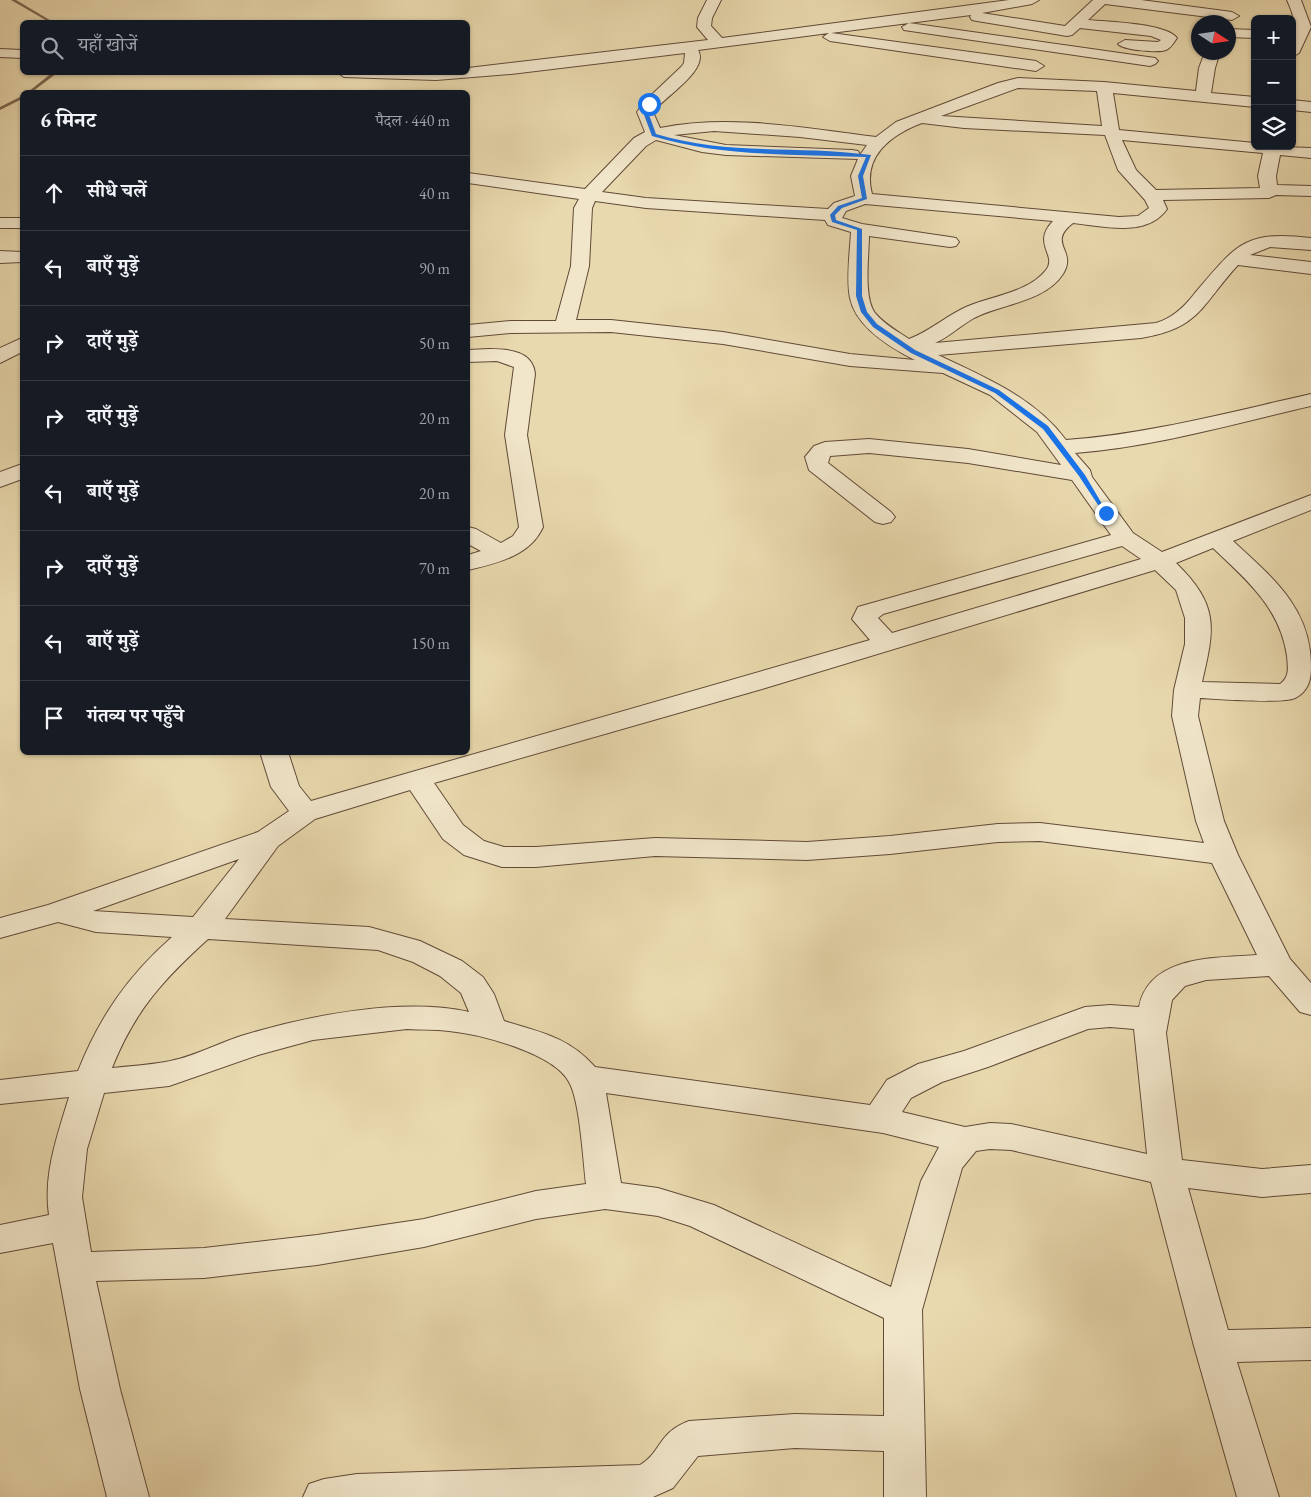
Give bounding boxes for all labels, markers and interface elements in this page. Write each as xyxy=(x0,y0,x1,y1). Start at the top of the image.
north arrow xyxy=(1191,15,1236,60)
map controls xyxy=(1251,15,1296,150)
button: + xyxy=(1251,15,1296,60)
search box xyxy=(20,20,470,75)
text: यहाँ खोजें xyxy=(78,32,137,57)
icon: search xyxy=(38,34,66,62)
button: − xyxy=(1251,60,1296,105)
route start xyxy=(638,93,661,116)
button: layers xyxy=(1251,105,1296,150)
text: 6 मिनट xyxy=(40,106,96,133)
text: पैदल · 440 m xyxy=(376,110,450,131)
text: सीधे चलें xyxy=(87,178,147,203)
icon: ahead xyxy=(40,179,68,207)
text: 40 m xyxy=(419,183,450,204)
text: बाएँ मुड़ें xyxy=(87,253,139,278)
icon: left xyxy=(40,254,68,282)
text: 90 m xyxy=(419,258,450,279)
text: दाएँ मुड़ें xyxy=(87,328,138,353)
icon: right xyxy=(40,329,68,357)
text: 50 m xyxy=(419,333,450,354)
text: दाएँ मुड़ें xyxy=(87,403,138,428)
icon: right xyxy=(40,404,68,432)
text: 20 m xyxy=(419,408,450,429)
text: बाएँ मुड़ें xyxy=(87,478,139,503)
icon: left xyxy=(40,479,68,507)
text: 20 m xyxy=(419,483,450,504)
route end xyxy=(1095,502,1118,525)
text: दाएँ मुड़ें xyxy=(87,553,138,578)
icon: right xyxy=(40,554,68,582)
text: 70 m xyxy=(419,558,450,579)
text: बाएँ मुड़ें xyxy=(87,628,139,653)
icon: left xyxy=(40,629,68,657)
text: 150 m xyxy=(411,633,450,654)
text: गंतव्य पर पहुँचे xyxy=(87,703,184,728)
icon: arrive xyxy=(40,704,68,732)

